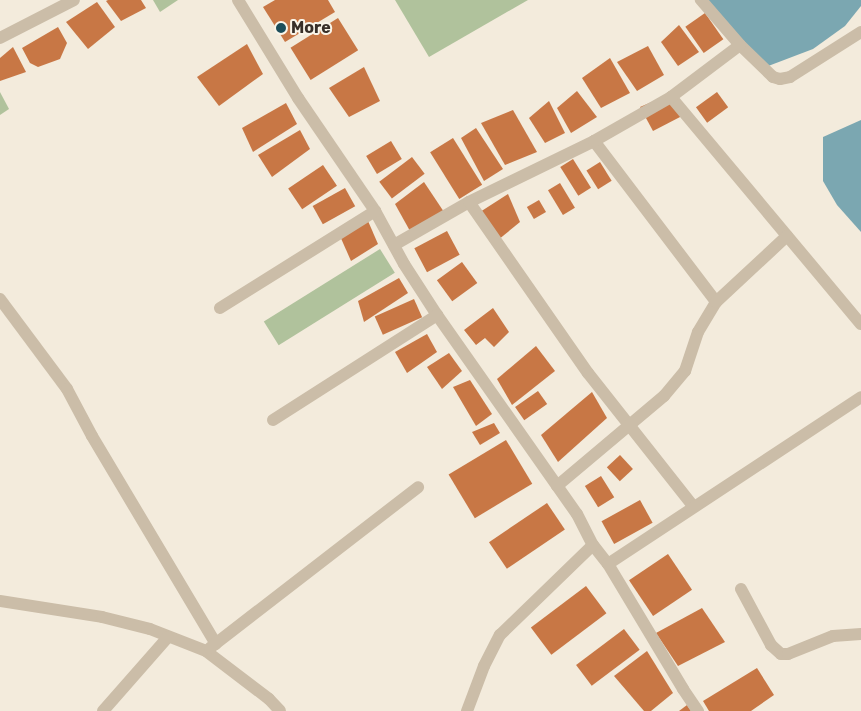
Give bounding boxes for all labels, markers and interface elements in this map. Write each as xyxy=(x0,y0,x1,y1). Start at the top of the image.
place label: More xyxy=(291,18,331,38)
marker: More xyxy=(275,22,287,34)

